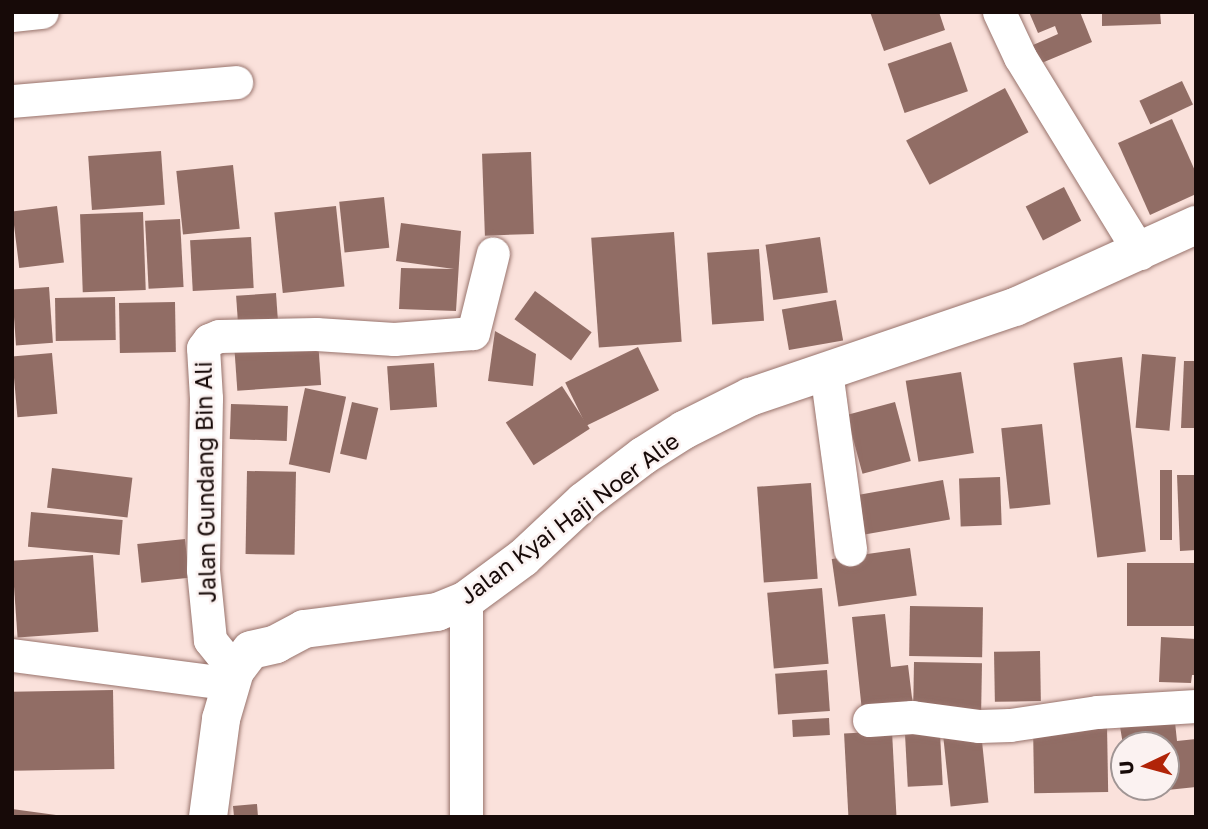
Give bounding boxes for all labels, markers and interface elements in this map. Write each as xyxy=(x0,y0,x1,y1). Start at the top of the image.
street label: Jalan Gundang Bin Ali xyxy=(189,361,221,603)
street label: Jalan Kyai Haji Noer Alie xyxy=(454,426,684,610)
north arrow xyxy=(1110,731,1180,801)
text: U xyxy=(1114,760,1138,776)

